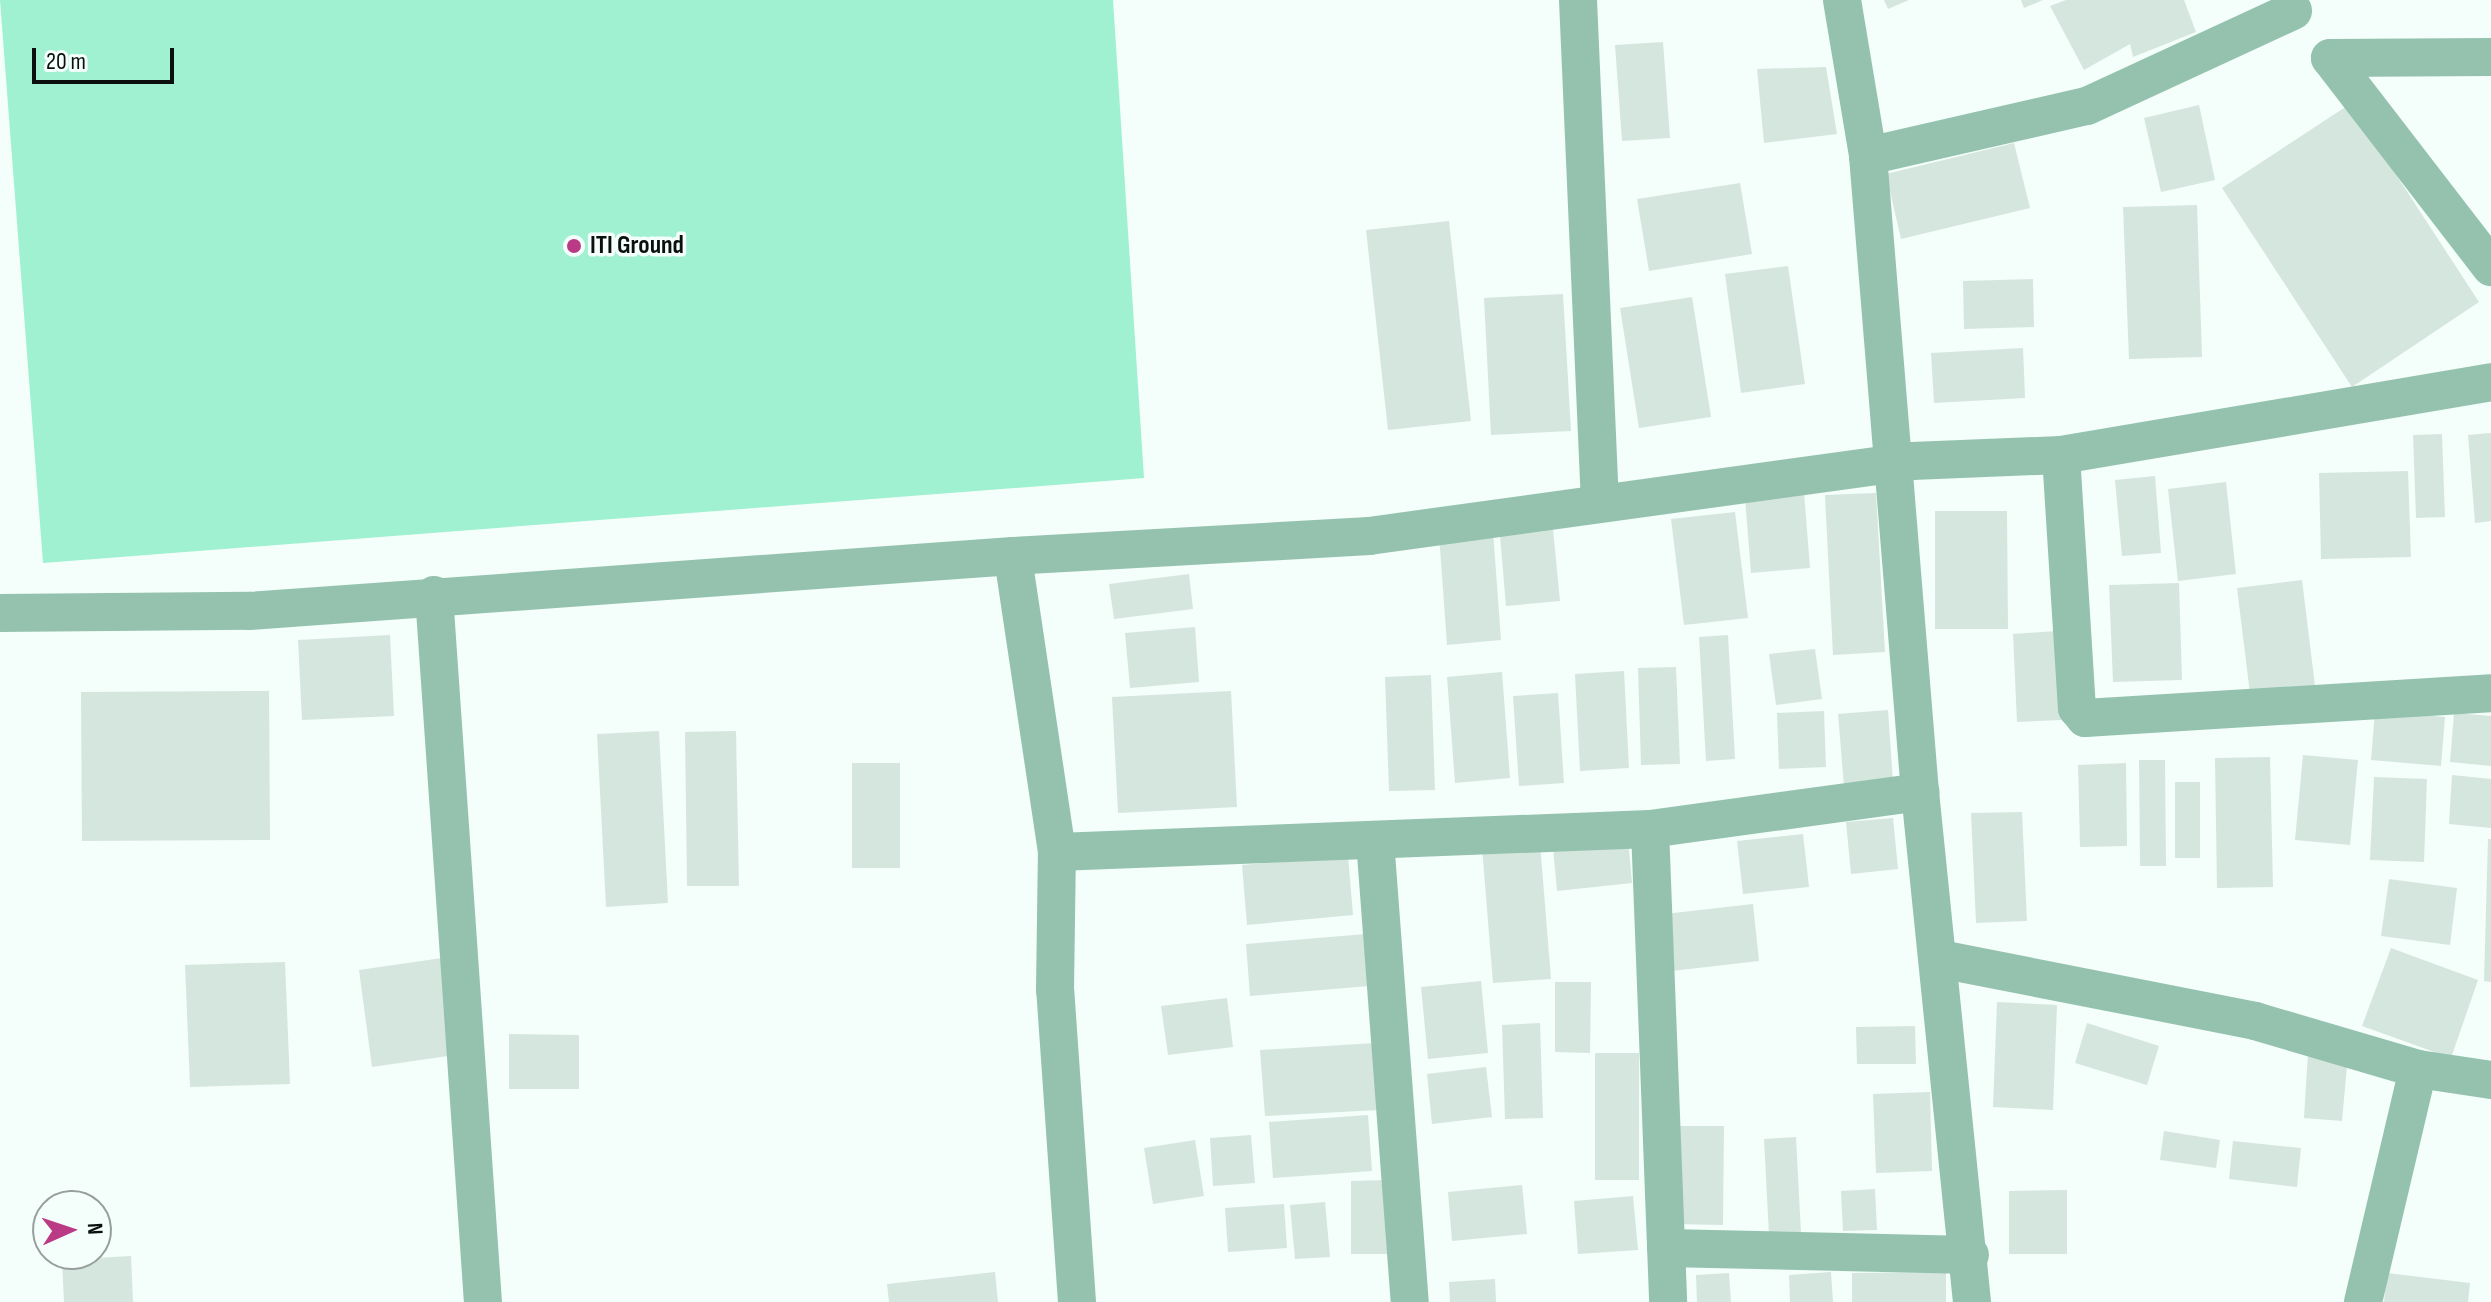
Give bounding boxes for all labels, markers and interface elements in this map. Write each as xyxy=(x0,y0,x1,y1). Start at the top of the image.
scale bar xyxy=(36,32,178,82)
text: 20 m xyxy=(46,47,86,76)
place label: ITI Ground xyxy=(590,230,684,262)
marker: ITI Ground xyxy=(565,237,583,255)
north arrow xyxy=(32,1190,112,1270)
text: N xyxy=(81,1222,108,1235)

